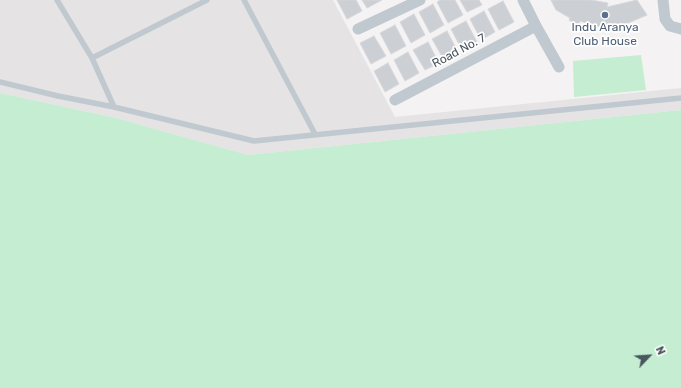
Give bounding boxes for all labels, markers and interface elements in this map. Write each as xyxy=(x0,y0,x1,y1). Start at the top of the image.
marker: Indu Aranya Club House xyxy=(600,10,610,20)
place label: Indu Aranya Club House xyxy=(571,21,639,49)
street label: Road No. 7 xyxy=(430,31,488,71)
north arrow xyxy=(629,336,669,376)
text: N xyxy=(653,344,668,357)

